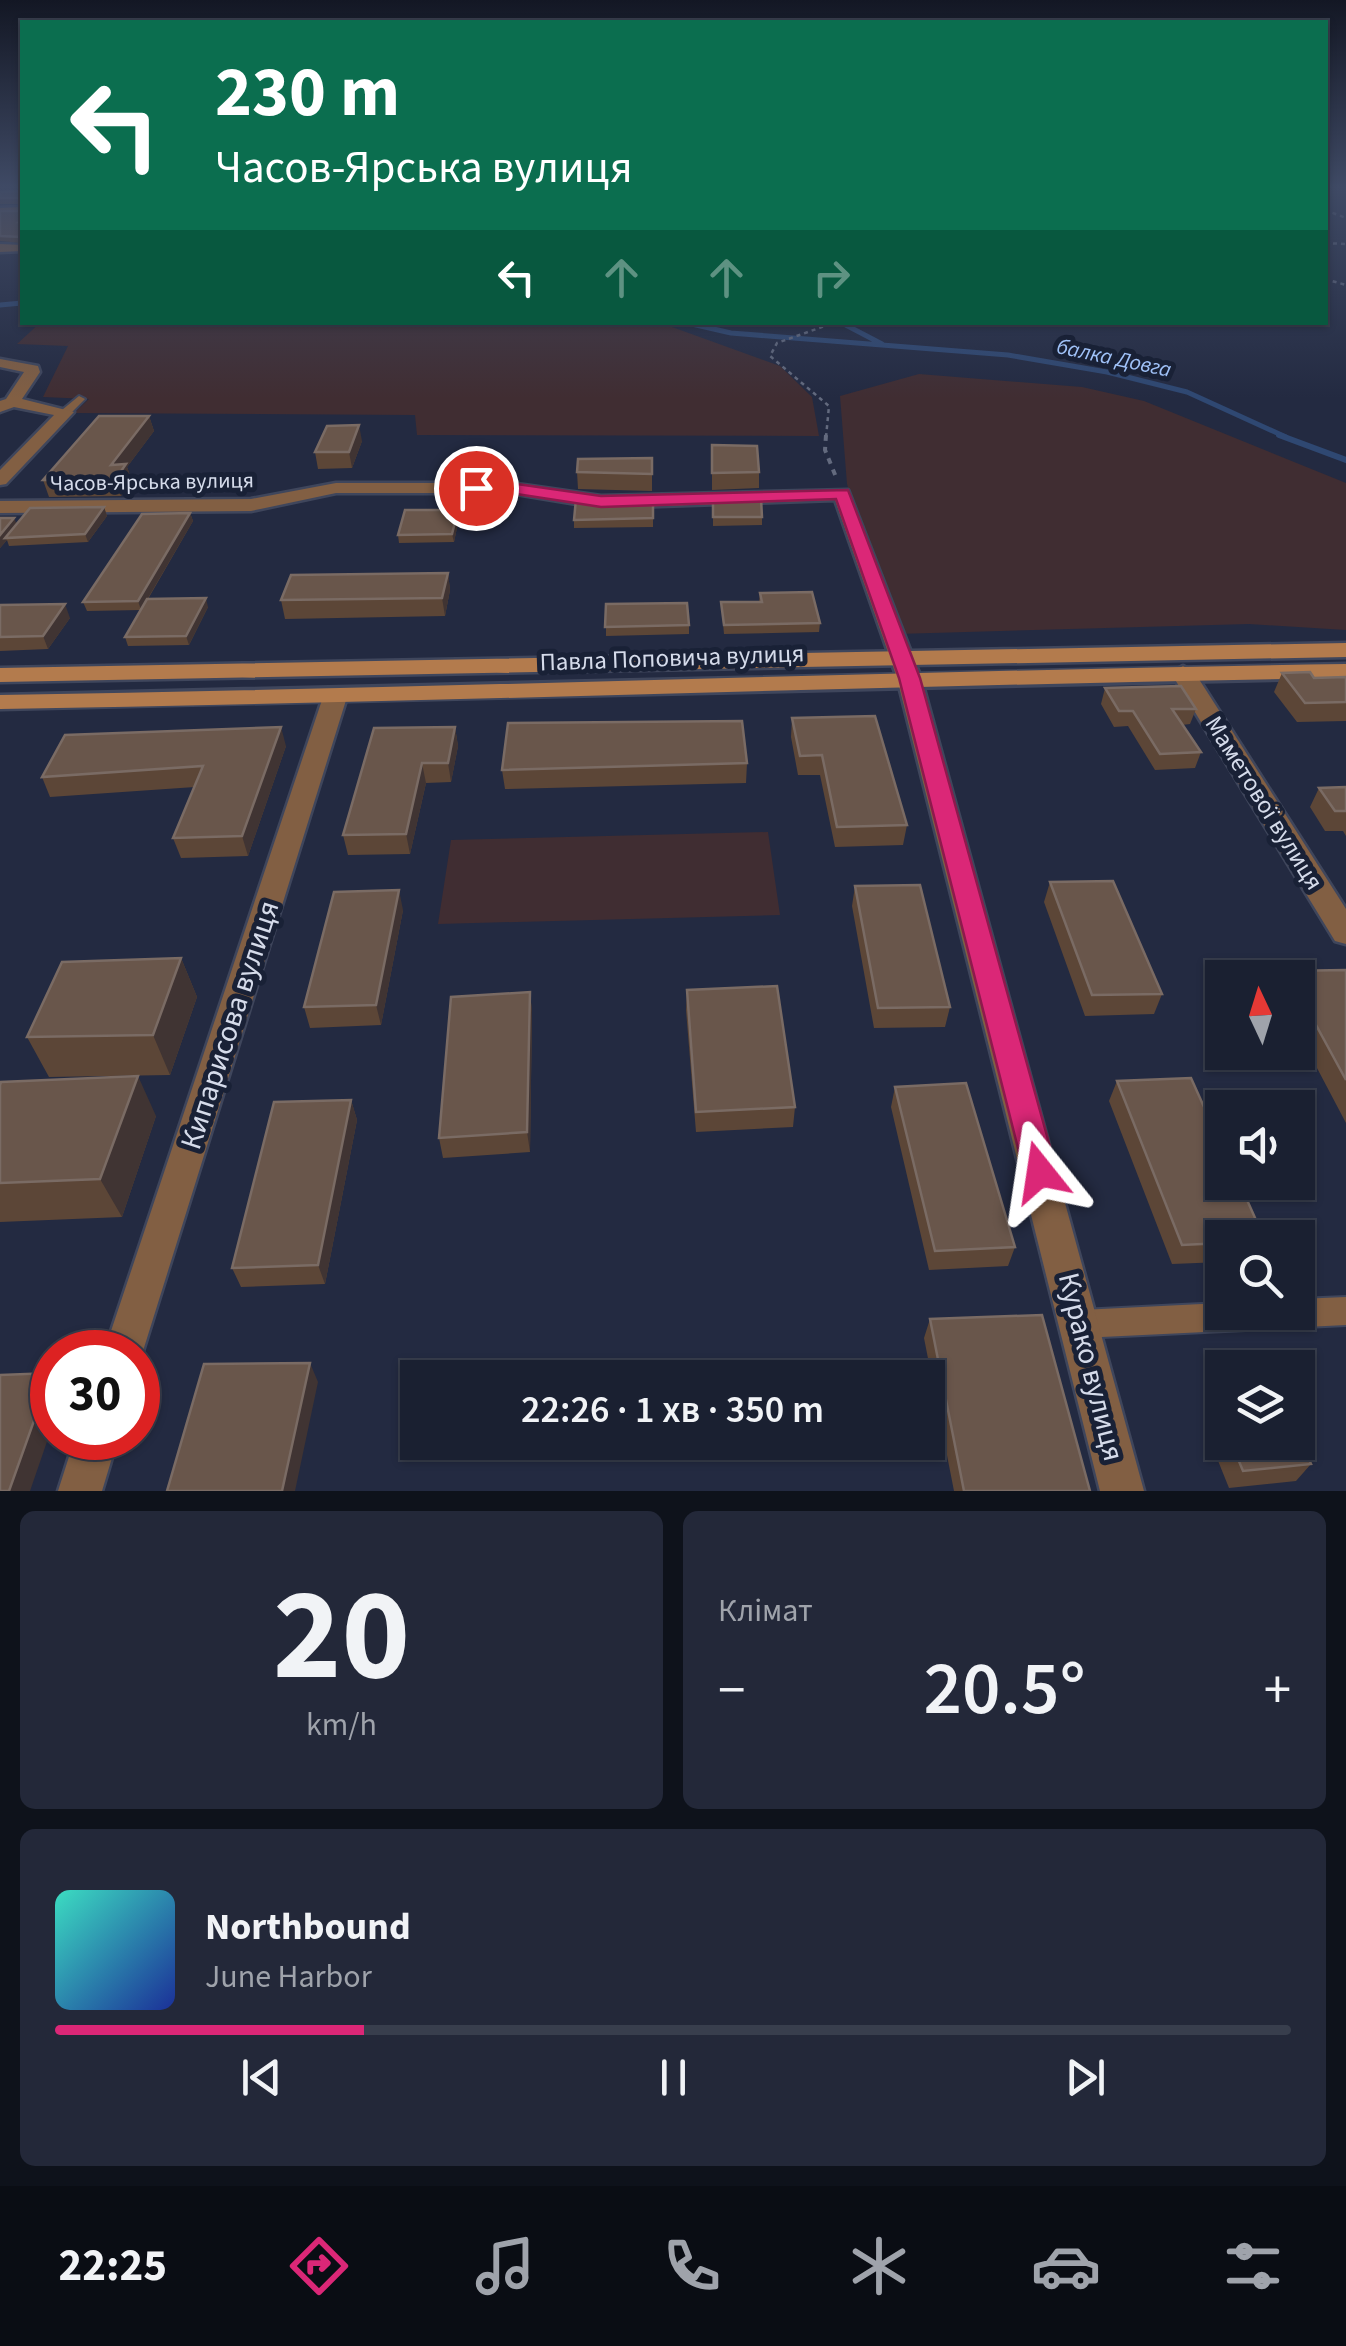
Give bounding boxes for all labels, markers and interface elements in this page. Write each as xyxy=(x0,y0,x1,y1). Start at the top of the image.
text: 230 m xyxy=(215,43,400,143)
icon: left xyxy=(50,60,180,190)
text: Часов-Ярська вулиця xyxy=(215,136,633,200)
icon: left xyxy=(489,250,544,305)
icon: ahead xyxy=(594,250,649,305)
icon: ahead xyxy=(699,250,754,305)
icon: right xyxy=(804,250,859,305)
water label: балка Довга xyxy=(1054,330,1175,386)
pin xyxy=(434,446,519,531)
icon: arrive xyxy=(449,461,504,516)
street label: Часов-Ярська вулиця xyxy=(50,464,254,500)
street label: Павла Поповича вулиця xyxy=(539,635,805,681)
street label: Маметової вулиця xyxy=(1196,709,1332,897)
street label: Кипарисова вулиця xyxy=(169,895,291,1155)
north arrow xyxy=(1205,960,1315,1070)
map controls xyxy=(1205,960,1315,1460)
button: sound xyxy=(1205,1090,1315,1200)
position arrow xyxy=(988,1120,1092,1224)
button: search xyxy=(1205,1220,1315,1330)
street label: Курако вулиця xyxy=(1047,1268,1135,1466)
speed limit sign: 30 xyxy=(30,1330,160,1460)
button: layers xyxy=(1205,1350,1315,1460)
text: 22:26 · 1 хв · 350 m xyxy=(521,1383,824,1437)
text: 20 xyxy=(273,1544,410,1729)
text: Клімат xyxy=(718,1588,813,1634)
text: 20.5° xyxy=(923,1636,1086,1743)
text: − xyxy=(718,1652,745,1730)
text: + xyxy=(1264,1652,1291,1730)
text: km/h xyxy=(306,1702,377,1748)
text: Northbound xyxy=(205,1900,411,1954)
text: June Harbor xyxy=(205,1954,372,2000)
icon: previous xyxy=(234,2050,289,2105)
icon: pause xyxy=(646,2050,701,2105)
icon: next xyxy=(1058,2050,1113,2105)
icon: directions xyxy=(284,2231,354,2301)
icon: music xyxy=(470,2231,540,2301)
icon: phone xyxy=(657,2231,727,2301)
icon: climate xyxy=(844,2231,914,2301)
icon: car xyxy=(1031,2231,1101,2301)
icon: filters xyxy=(1218,2231,1288,2301)
text: 22:25 xyxy=(58,2234,167,2298)

